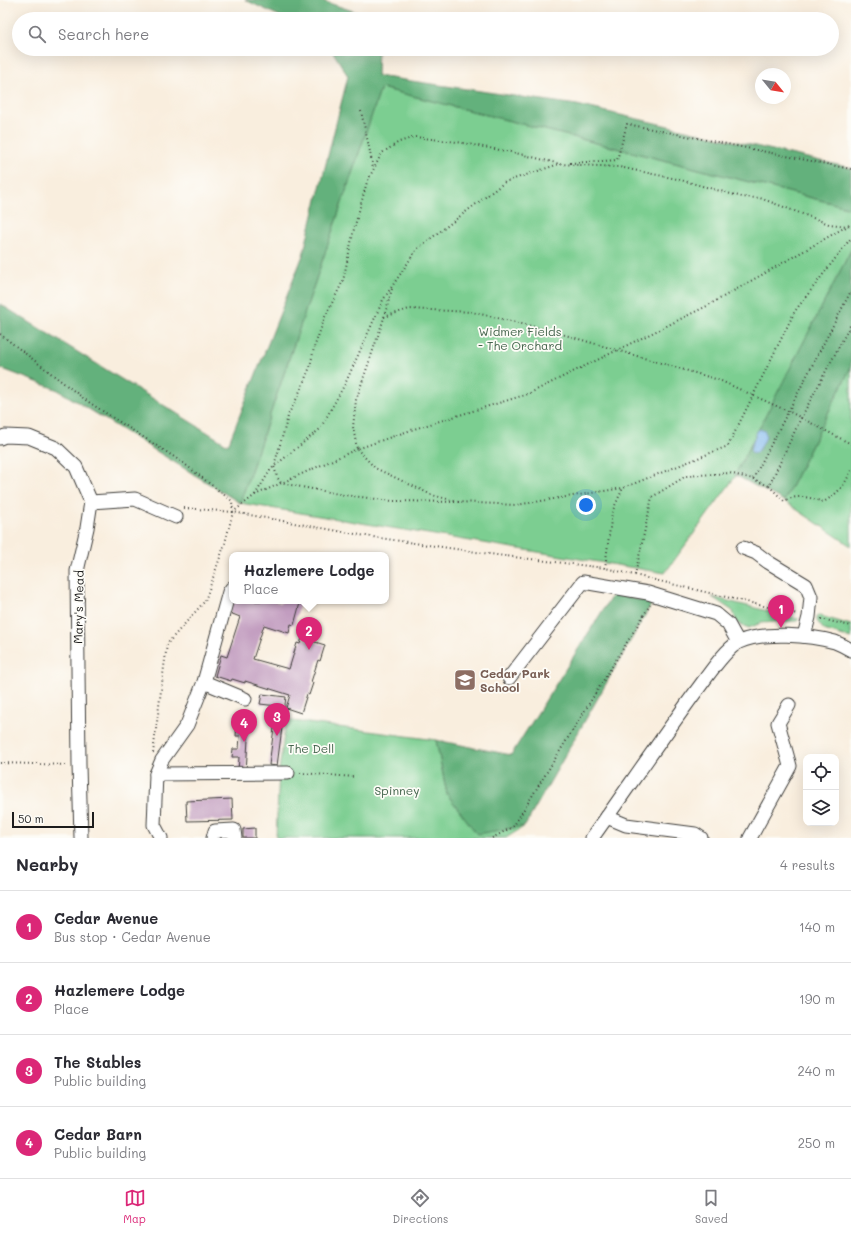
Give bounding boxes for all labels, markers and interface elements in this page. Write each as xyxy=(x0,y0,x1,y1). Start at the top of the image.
search box xyxy=(12,12,839,56)
icon: search xyxy=(26,23,48,45)
text: Search here xyxy=(58,24,149,44)
north arrow xyxy=(755,68,791,104)
park label: Widmer Fields - The Orchard xyxy=(478,323,562,353)
your location xyxy=(576,495,596,515)
popup xyxy=(229,552,389,604)
text: Hazlemere Lodge xyxy=(244,560,374,580)
street label: Mary's Mead xyxy=(69,570,87,644)
text: Place xyxy=(244,580,279,597)
pin: 1 xyxy=(768,595,794,628)
pin: 2 xyxy=(296,617,322,650)
place label: Cedar Park School xyxy=(480,665,550,695)
school or university icon: Cedar Park School xyxy=(452,667,478,693)
pin: 3 xyxy=(264,703,290,736)
pin: 4 xyxy=(231,709,257,742)
park label: The Dell xyxy=(288,740,334,756)
map controls xyxy=(803,754,839,826)
button: locate xyxy=(803,754,839,790)
park label: Spinney xyxy=(375,782,419,798)
button: layers xyxy=(803,790,839,826)
scale bar xyxy=(12,810,94,829)
text: 50 m xyxy=(18,811,44,826)
text: Nearby xyxy=(16,853,78,875)
text: 4 results xyxy=(780,856,835,873)
text: Cedar Avenue xyxy=(54,908,158,928)
text: 1 xyxy=(26,918,32,935)
text: 140 m xyxy=(799,918,835,935)
text: Bus stop · Cedar Avenue xyxy=(54,928,211,945)
text: Hazlemere Lodge xyxy=(54,980,185,1000)
text: 2 xyxy=(25,990,33,1007)
text: 190 m xyxy=(799,990,835,1007)
text: Place xyxy=(54,1000,89,1017)
text: The Stables xyxy=(54,1052,141,1072)
text: 3 xyxy=(25,1062,33,1079)
text: 240 m xyxy=(798,1062,835,1079)
text: Public building xyxy=(54,1072,146,1089)
text: Cedar Barn xyxy=(54,1124,142,1144)
text: 4 xyxy=(25,1134,33,1151)
text: 250 m xyxy=(798,1134,835,1151)
text: Public building xyxy=(54,1144,146,1161)
tab: Map xyxy=(123,1187,146,1226)
tab: Directions xyxy=(392,1187,448,1226)
tab: Saved xyxy=(695,1187,728,1226)

